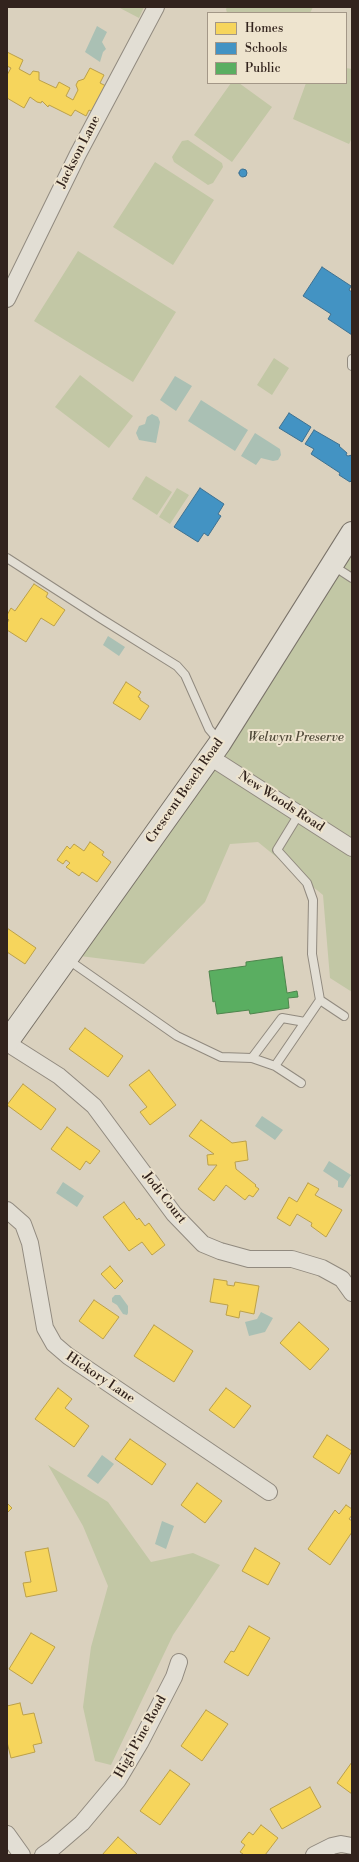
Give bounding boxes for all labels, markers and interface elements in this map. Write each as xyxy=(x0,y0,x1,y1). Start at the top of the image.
legend xyxy=(207,12,347,84)
text: Homes xyxy=(245,21,283,36)
text: Schools xyxy=(245,41,287,56)
text: Public xyxy=(245,61,281,76)
street label: Jackson Lane xyxy=(54,113,104,191)
park label: Welwyn Preserve xyxy=(248,730,344,746)
street label: Crescent Beach Road xyxy=(143,736,227,846)
street label: New Woods Road xyxy=(235,768,327,836)
street label: Jodi Court xyxy=(139,1169,189,1227)
street label: Hickory Lane xyxy=(63,1349,137,1407)
street label: High Pine Road xyxy=(112,1693,170,1781)

